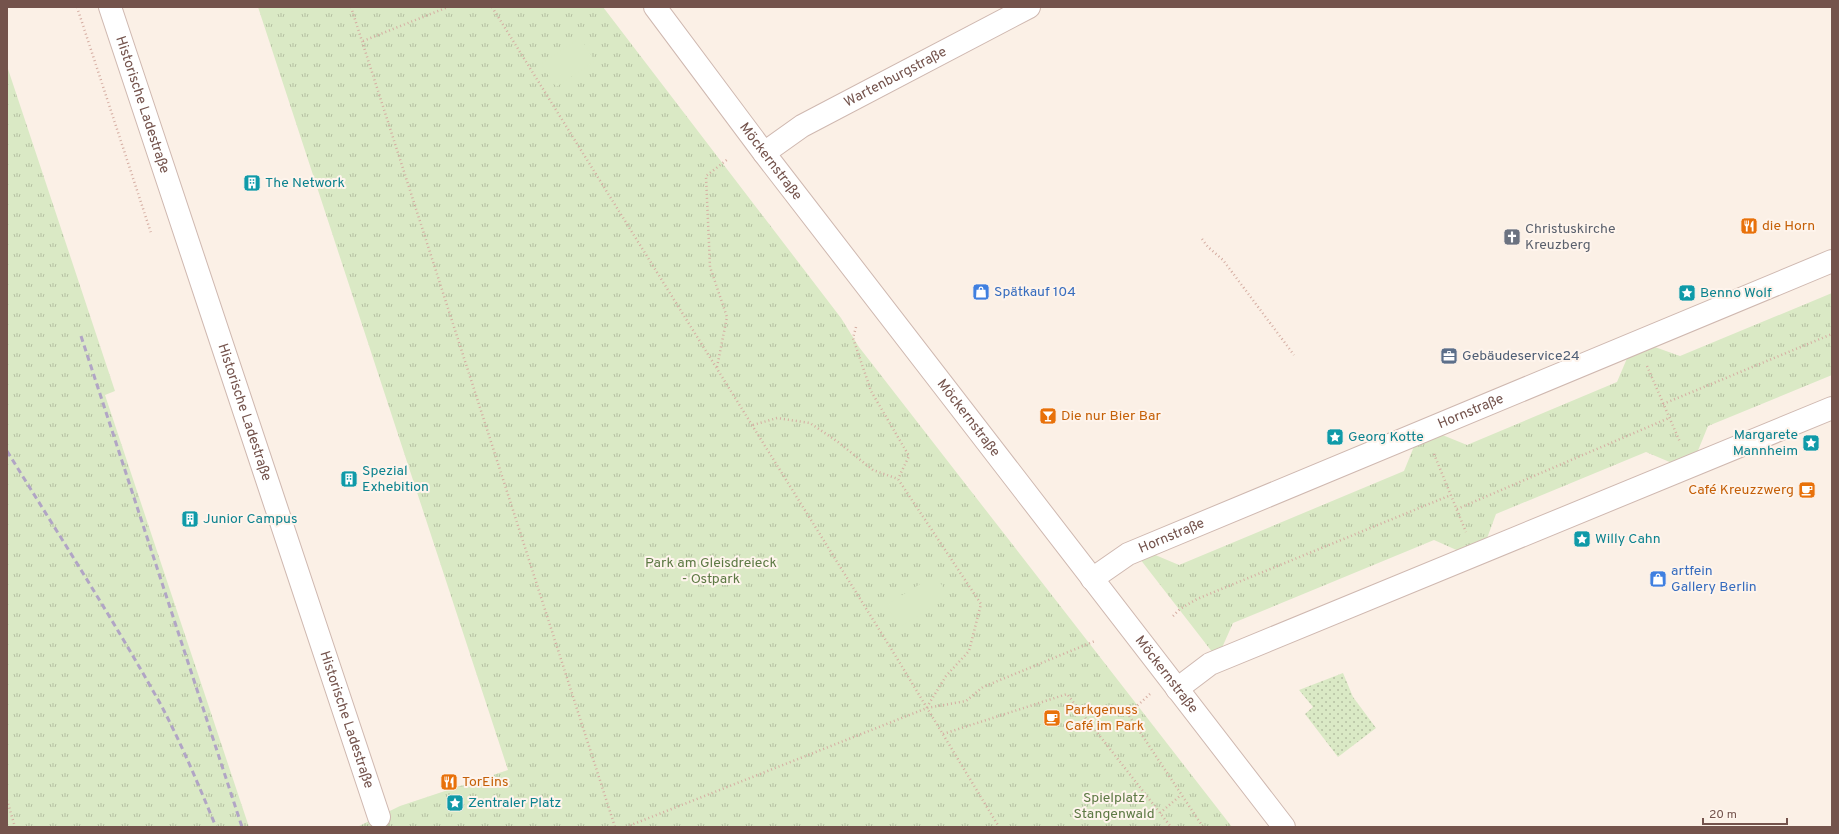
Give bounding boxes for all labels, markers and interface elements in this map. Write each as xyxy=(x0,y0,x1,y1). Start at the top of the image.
street label: Historische Ladestraße xyxy=(112,34,173,176)
street label: Wartenburgstraße xyxy=(841,43,949,111)
street label: Möckernstraße xyxy=(736,119,806,204)
building icon: The Network xyxy=(242,173,262,193)
place label: The Network xyxy=(265,175,345,192)
restaurant icon: die Horn xyxy=(1739,216,1759,236)
place label: die Horn xyxy=(1762,218,1815,235)
place label: Christuskirche Kreuzberg xyxy=(1525,221,1616,254)
church icon: Christuskirche Kreuzberg xyxy=(1502,227,1522,247)
shop icon: Spätkauf 104 xyxy=(971,282,991,302)
place icon: Benno Wolf xyxy=(1677,283,1697,303)
place label: Spätkauf 104 xyxy=(994,284,1076,301)
place label: Benno Wolf xyxy=(1700,285,1772,302)
street label: Historische Ladestraße xyxy=(214,341,275,483)
office icon: Gebäudeservice24 xyxy=(1439,346,1459,366)
place label: Gebäudeservice24 xyxy=(1462,348,1580,365)
street label: Möckernstraße xyxy=(933,376,1004,460)
street label: Hornstraße xyxy=(1435,390,1506,433)
bar icon: Die nur Bier Bar xyxy=(1038,406,1058,426)
place label: Die nur Bier Bar xyxy=(1061,408,1162,425)
place icon: Georg Kotte xyxy=(1325,427,1345,447)
place label: Margarete Mannheim xyxy=(1733,427,1798,460)
place label: Georg Kotte xyxy=(1348,429,1424,446)
place icon: Margarete Mannheim xyxy=(1801,433,1821,453)
place label: Spezial Exhebition xyxy=(362,463,429,496)
building icon: Spezial Exhebition xyxy=(339,469,359,489)
cafe icon: Café Kreuzzwerg xyxy=(1797,480,1817,500)
place label: Café Kreuzzwerg xyxy=(1688,482,1794,499)
building icon: Junior Campus xyxy=(180,509,200,529)
place label: Junior Campus xyxy=(203,511,298,528)
street label: Hornstraße xyxy=(1136,515,1207,557)
place icon: Willy Cahn xyxy=(1572,529,1592,549)
place label: Willy Cahn xyxy=(1595,531,1661,548)
park label: Park am Gleisdreieck - Ostpark xyxy=(645,555,777,588)
place label: artfein Gallery Berlin xyxy=(1671,563,1757,596)
shop icon: artfein Gallery Berlin xyxy=(1648,569,1668,589)
street label: Möckernstraße xyxy=(1131,632,1202,717)
street label: Historische Ladestraße xyxy=(316,649,377,791)
place label: Parkgenuss Café im Park xyxy=(1065,702,1144,735)
cafe icon: Parkgenuss Café im Park xyxy=(1042,708,1062,728)
restaurant icon: TorEins xyxy=(439,772,459,792)
place label: TorEins xyxy=(462,774,508,791)
park label: Spielplatz Stangenwald xyxy=(1073,790,1155,823)
place icon: Zentraler Platz xyxy=(445,793,465,813)
place label: Zentraler Platz xyxy=(468,795,561,812)
scale bar xyxy=(1703,800,1787,826)
text: 20 m xyxy=(1709,807,1737,823)

